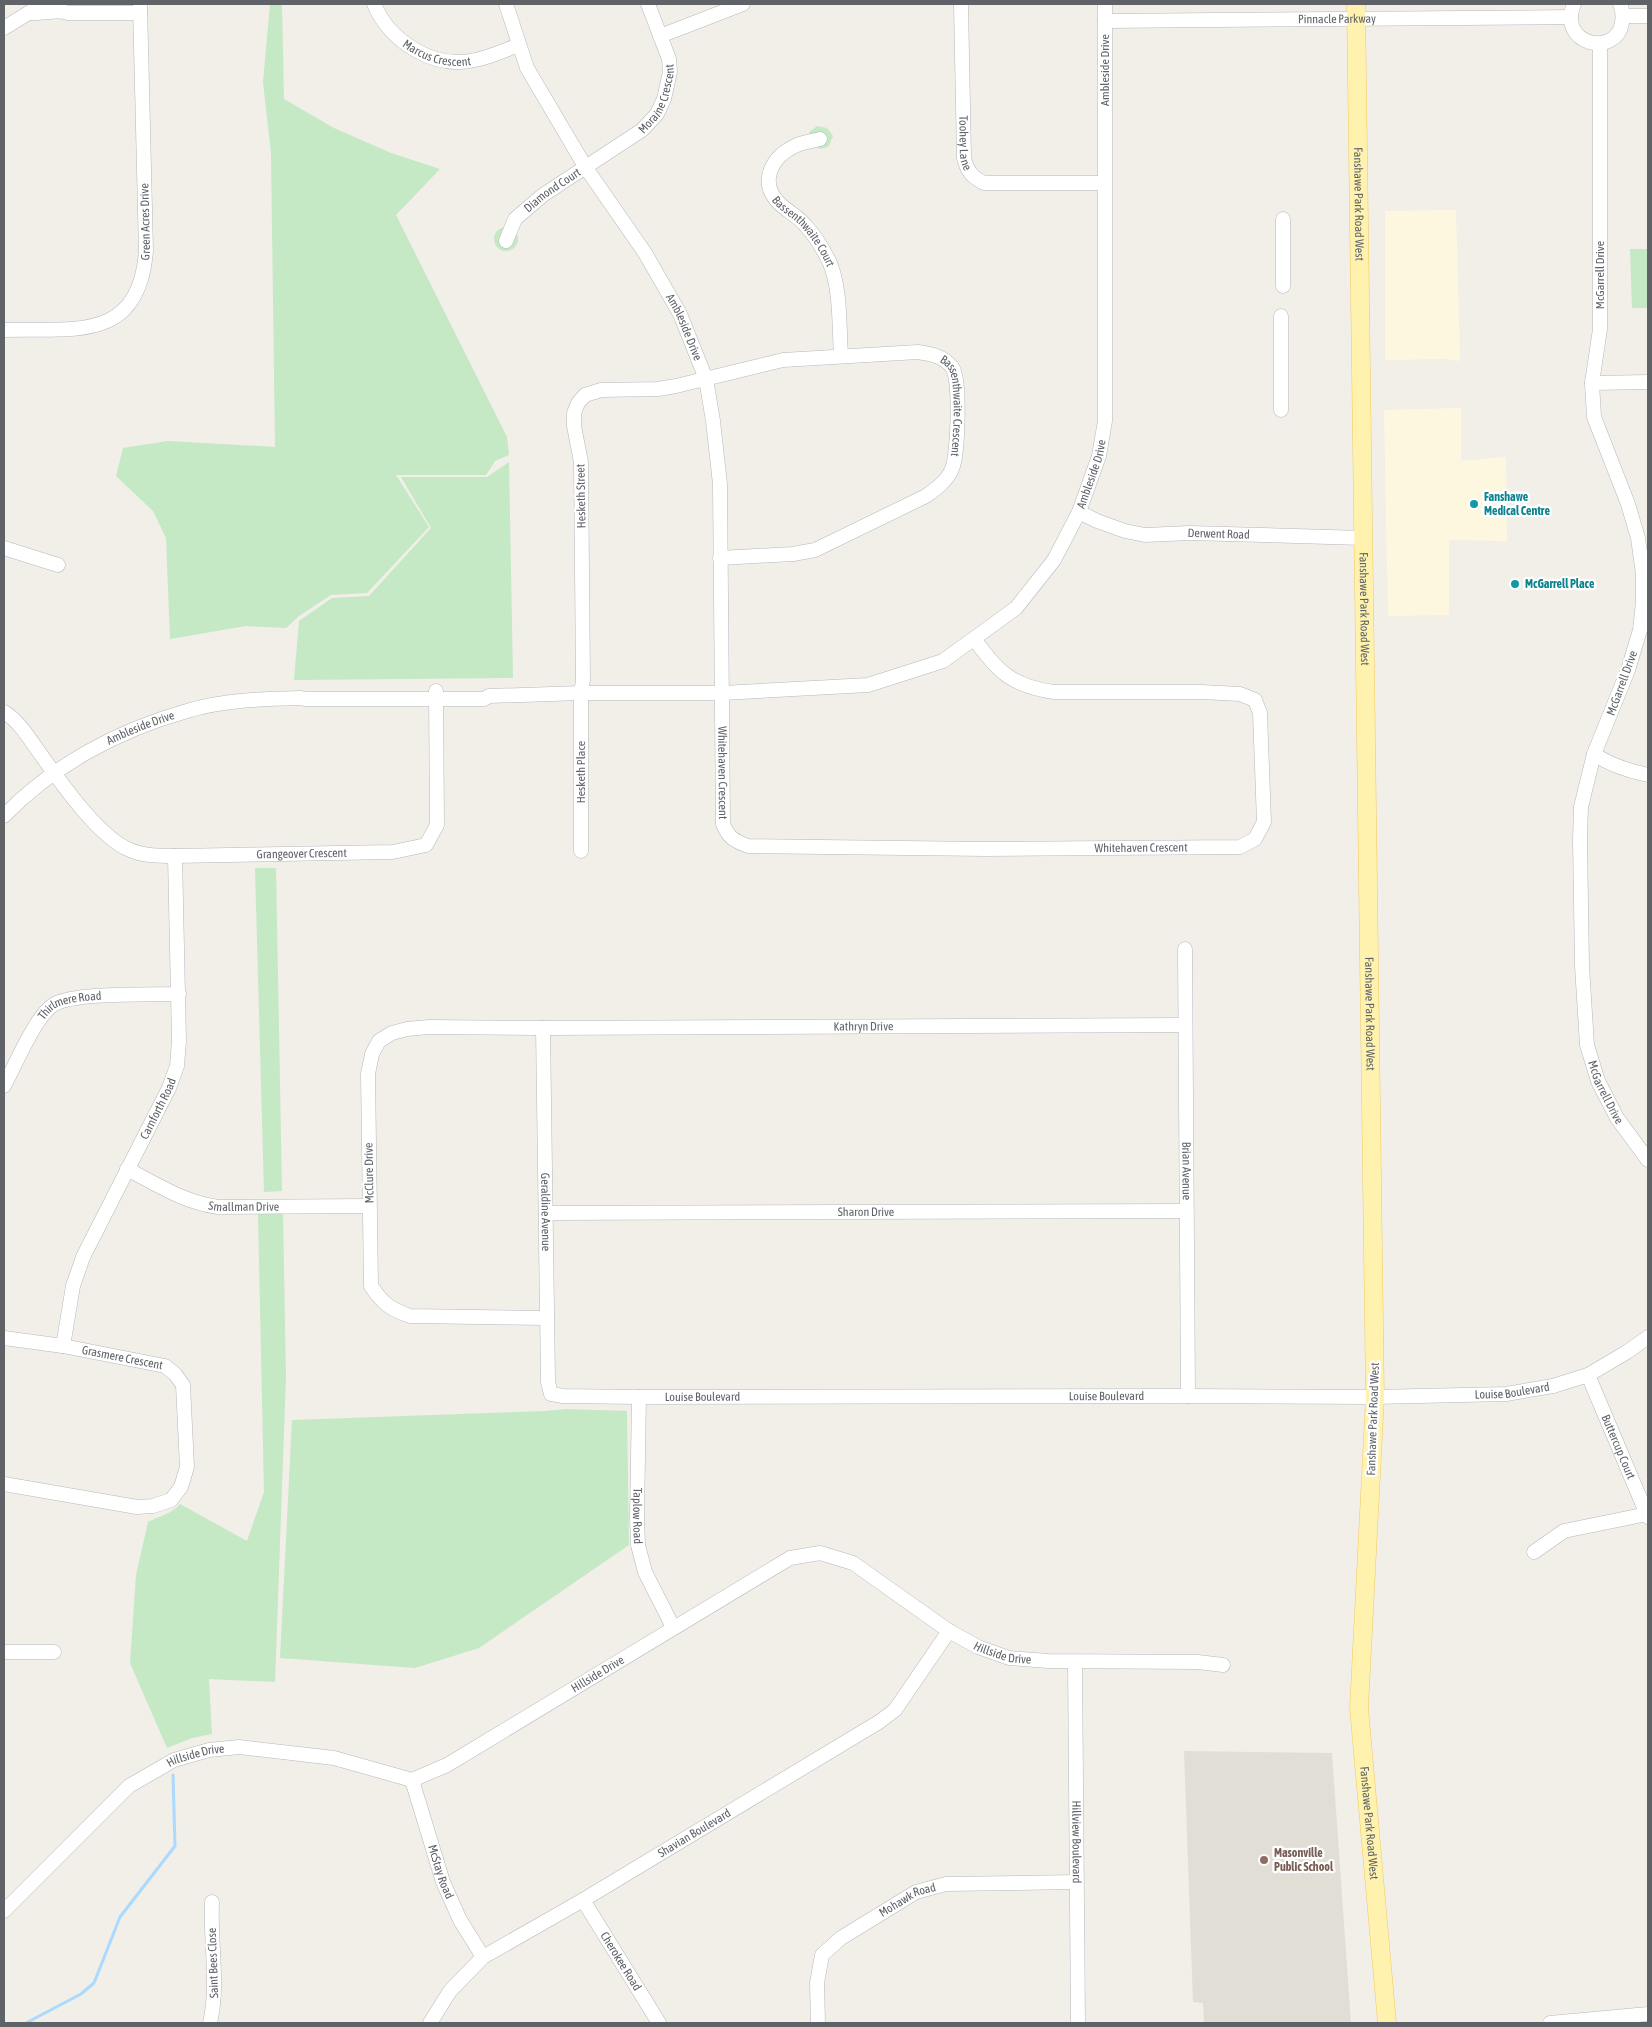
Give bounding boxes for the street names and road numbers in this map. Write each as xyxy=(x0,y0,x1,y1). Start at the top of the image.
street label: Pinnacle Parkway xyxy=(1298,12,1376,26)
street label: Ambleside Drive xyxy=(1098,34,1112,106)
street label: Marcus Crescent xyxy=(400,37,472,69)
street label: Moraine Crescent xyxy=(635,63,677,136)
street label: Toohey Lane xyxy=(956,115,975,173)
street label: Fanshawe Park Road West xyxy=(1351,147,1367,261)
street label: Diamond Court xyxy=(521,165,584,215)
street label: Green Acres Drive xyxy=(137,183,153,261)
street label: Bassenthwaite Court xyxy=(769,193,838,269)
street label: McGarrell Drive xyxy=(1593,241,1607,309)
street label: Ambleside Drive xyxy=(663,291,705,363)
street label: Bassenthwaite Crescent xyxy=(938,352,965,458)
street label: Ambleside Drive xyxy=(1074,439,1109,511)
street label: Hesketh Street xyxy=(573,463,589,528)
street label: Derwent Road xyxy=(1187,526,1250,542)
street label: Fanshawe Park Road West xyxy=(1356,552,1372,666)
street label: McGarrell Drive xyxy=(1604,649,1640,717)
street label: Ambleside Drive xyxy=(104,708,176,748)
street label: Whitehaven Crescent xyxy=(715,726,730,820)
street label: Hesketh Place xyxy=(574,741,588,803)
street label: Whitehaven Crescent xyxy=(1094,840,1188,855)
street label: Grangeover Crescent xyxy=(256,846,347,862)
street label: Fanshawe Park Road West xyxy=(1362,957,1378,1071)
street label: Thirlmere Road xyxy=(35,989,102,1022)
street label: Kathryn Drive xyxy=(834,1019,893,1034)
street label: McGarrell Drive xyxy=(1585,1059,1626,1127)
street label: Carnforth Road xyxy=(137,1076,179,1141)
street label: McClure Drive xyxy=(361,1142,377,1204)
street label: Brian Avenue xyxy=(1179,1142,1194,1200)
street label: Geraldine Avenue xyxy=(538,1173,553,1251)
street label: Smallman Drive xyxy=(207,1198,279,1215)
street label: Sharon Drive xyxy=(838,1205,894,1219)
street label: Grasmere Crescent xyxy=(81,1343,165,1373)
street label: Fanshawe Park Road West xyxy=(1364,1362,1382,1476)
street label: Louise Boulevard xyxy=(1475,1380,1551,1402)
street label: Louise Boulevard xyxy=(1069,1389,1144,1403)
street label: Louise Boulevard xyxy=(665,1390,740,1404)
street label: Buttercup Court xyxy=(1599,1413,1638,1482)
street label: Taplow Road xyxy=(630,1488,645,1544)
street label: Hillside Drive xyxy=(971,1639,1032,1667)
street label: Hillside Drive xyxy=(569,1653,627,1695)
street label: Hillside Drive xyxy=(164,1741,225,1770)
street label: Fanshawe Park Road West xyxy=(1357,1766,1381,1881)
street label: Hillview Boulevard xyxy=(1069,1800,1084,1884)
street label: Shavian Boulevard xyxy=(655,1806,733,1860)
street label: McStay Road xyxy=(425,1843,457,1901)
street label: Mohawk Road xyxy=(877,1880,937,1920)
street label: Saint Bees Close xyxy=(205,1928,221,1998)
street label: Cherokee Road xyxy=(597,1929,644,1993)

